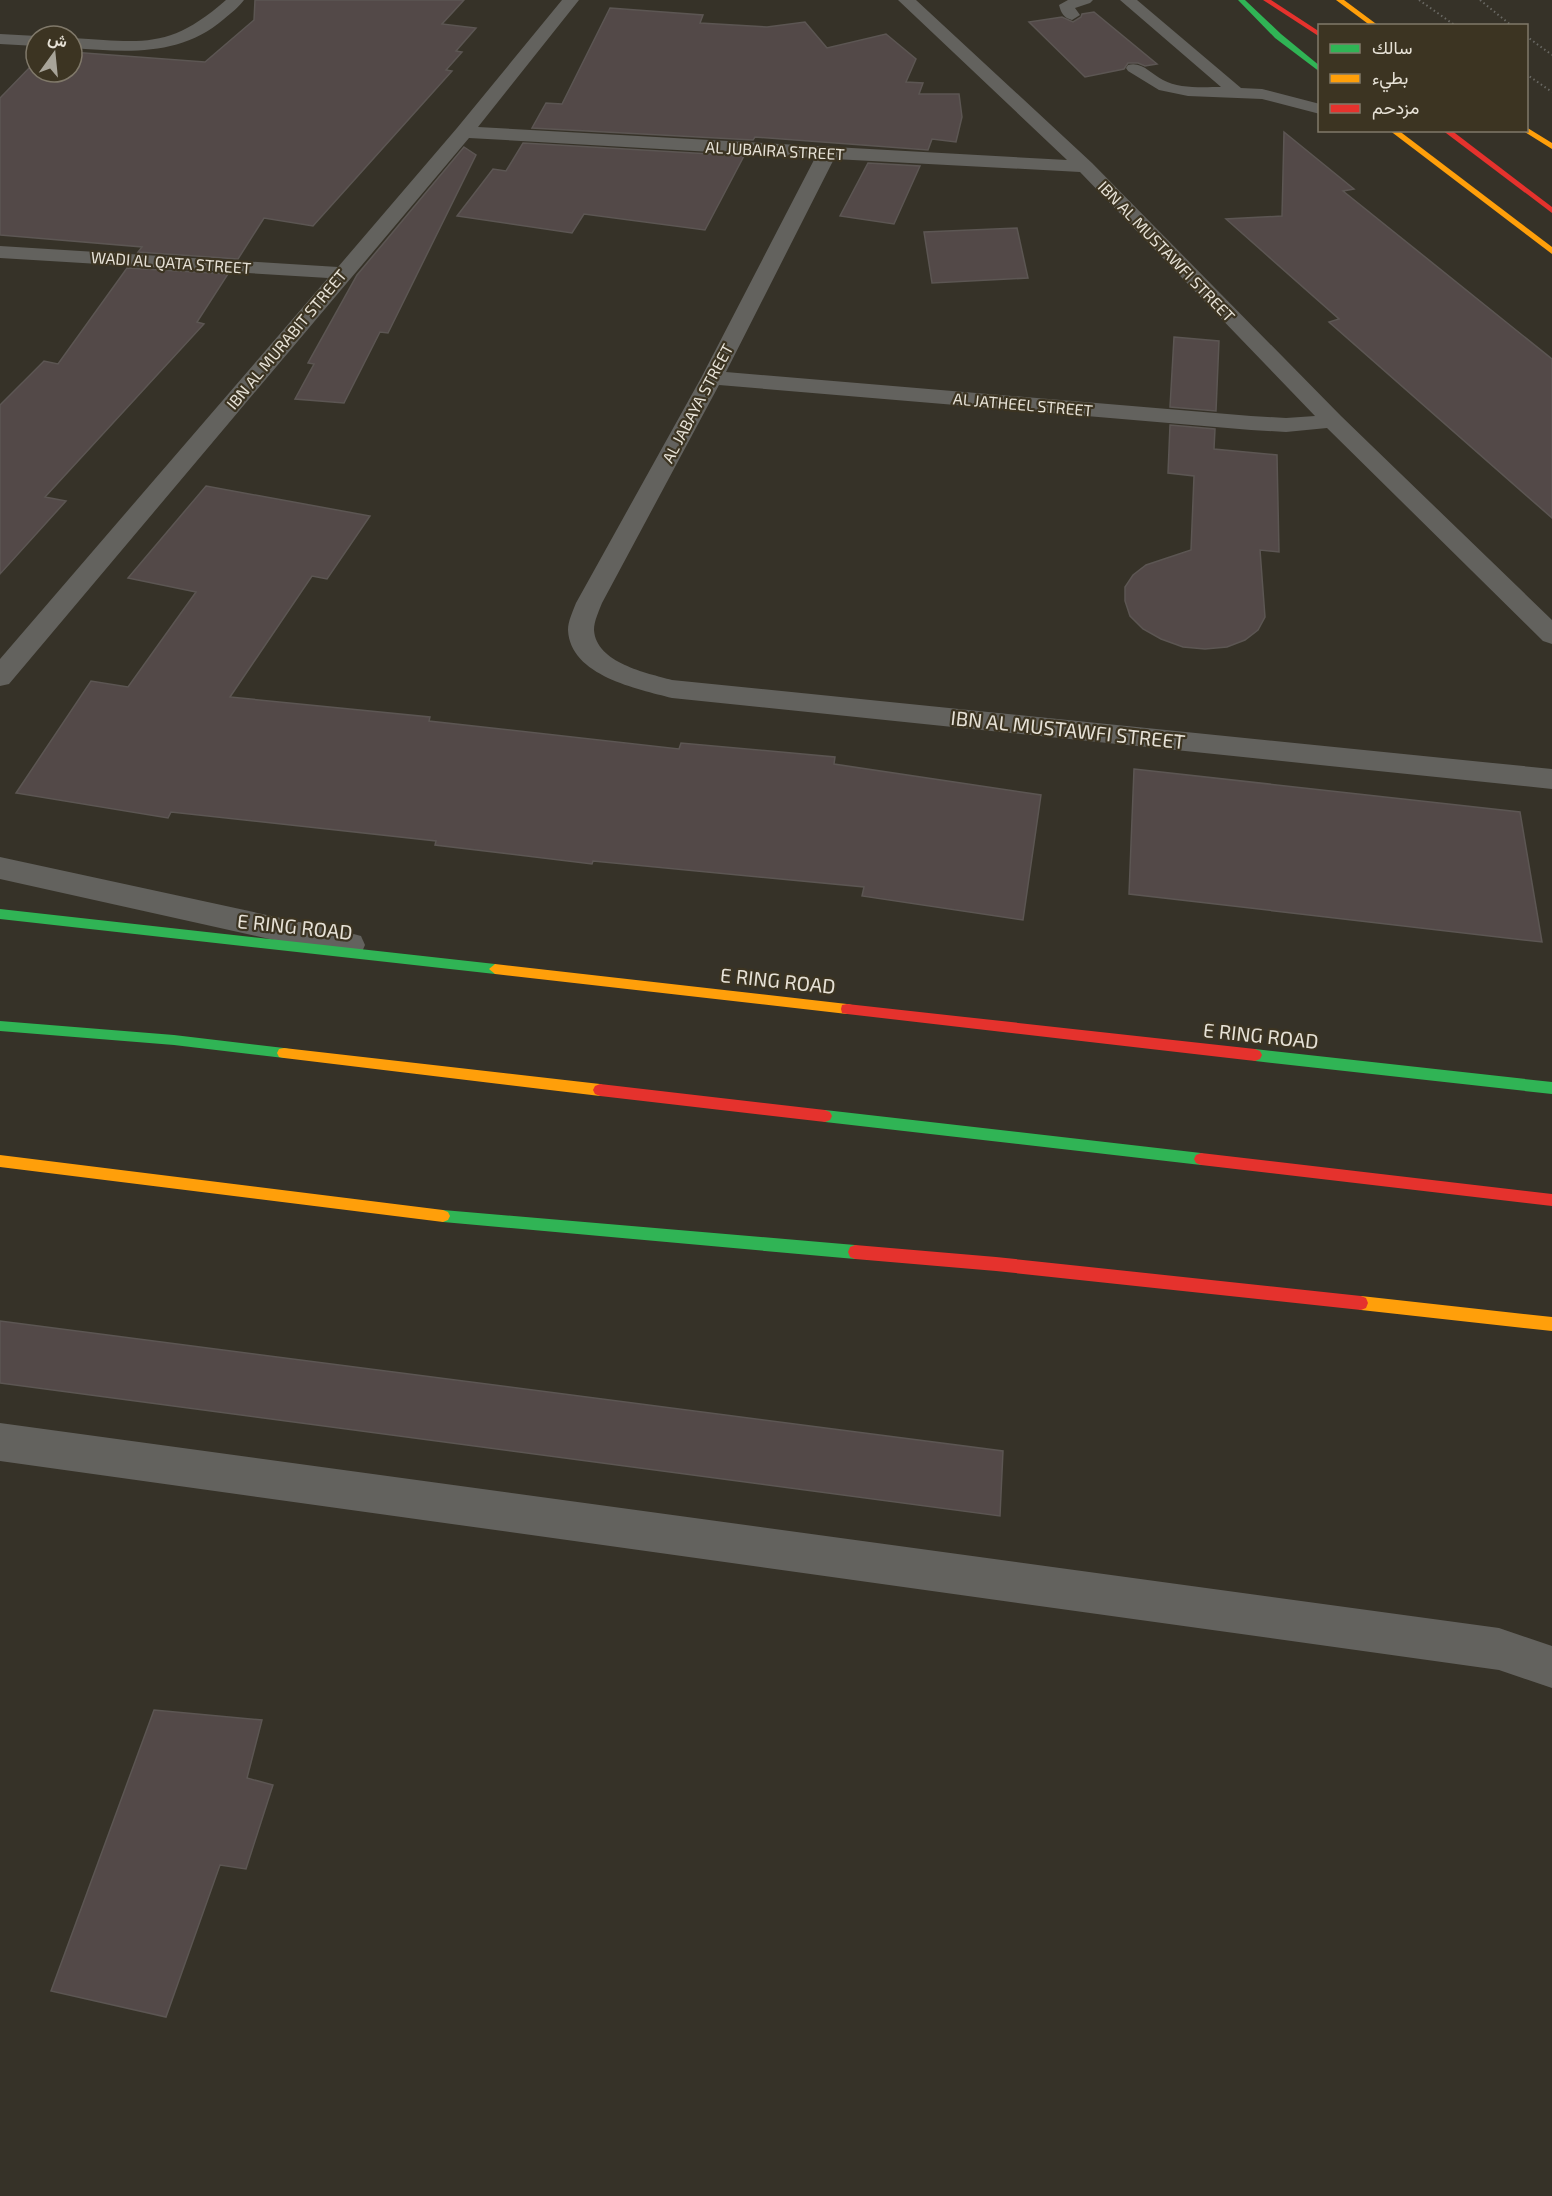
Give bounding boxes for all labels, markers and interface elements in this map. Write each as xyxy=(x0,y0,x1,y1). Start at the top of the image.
north arrow xyxy=(24,24,84,84)
legend xyxy=(1318,24,1528,132)
text: ش xyxy=(46,27,70,52)
text: سالك xyxy=(1372,36,1412,58)
text: بطيء xyxy=(1372,66,1408,93)
text: مزدحم xyxy=(1372,96,1419,120)
street label: AL JUBAIRA STREET xyxy=(705,137,845,163)
street label: IBN AL MUSTAWFI STREET xyxy=(1095,177,1239,325)
street label: WADI AL QATA STREET xyxy=(90,247,252,278)
street label: IBN AL MURABIT STREET xyxy=(222,265,350,413)
street label: AL JABAYA STREET xyxy=(658,340,736,466)
street label: AL JATHEEL STREET xyxy=(952,388,1094,420)
street label: IBN AL MUSTAWFI STREET xyxy=(950,705,1187,753)
street label: E RING ROAD xyxy=(236,908,354,944)
street label: E RING ROAD xyxy=(719,962,837,998)
street label: E RING ROAD xyxy=(1202,1017,1320,1053)

